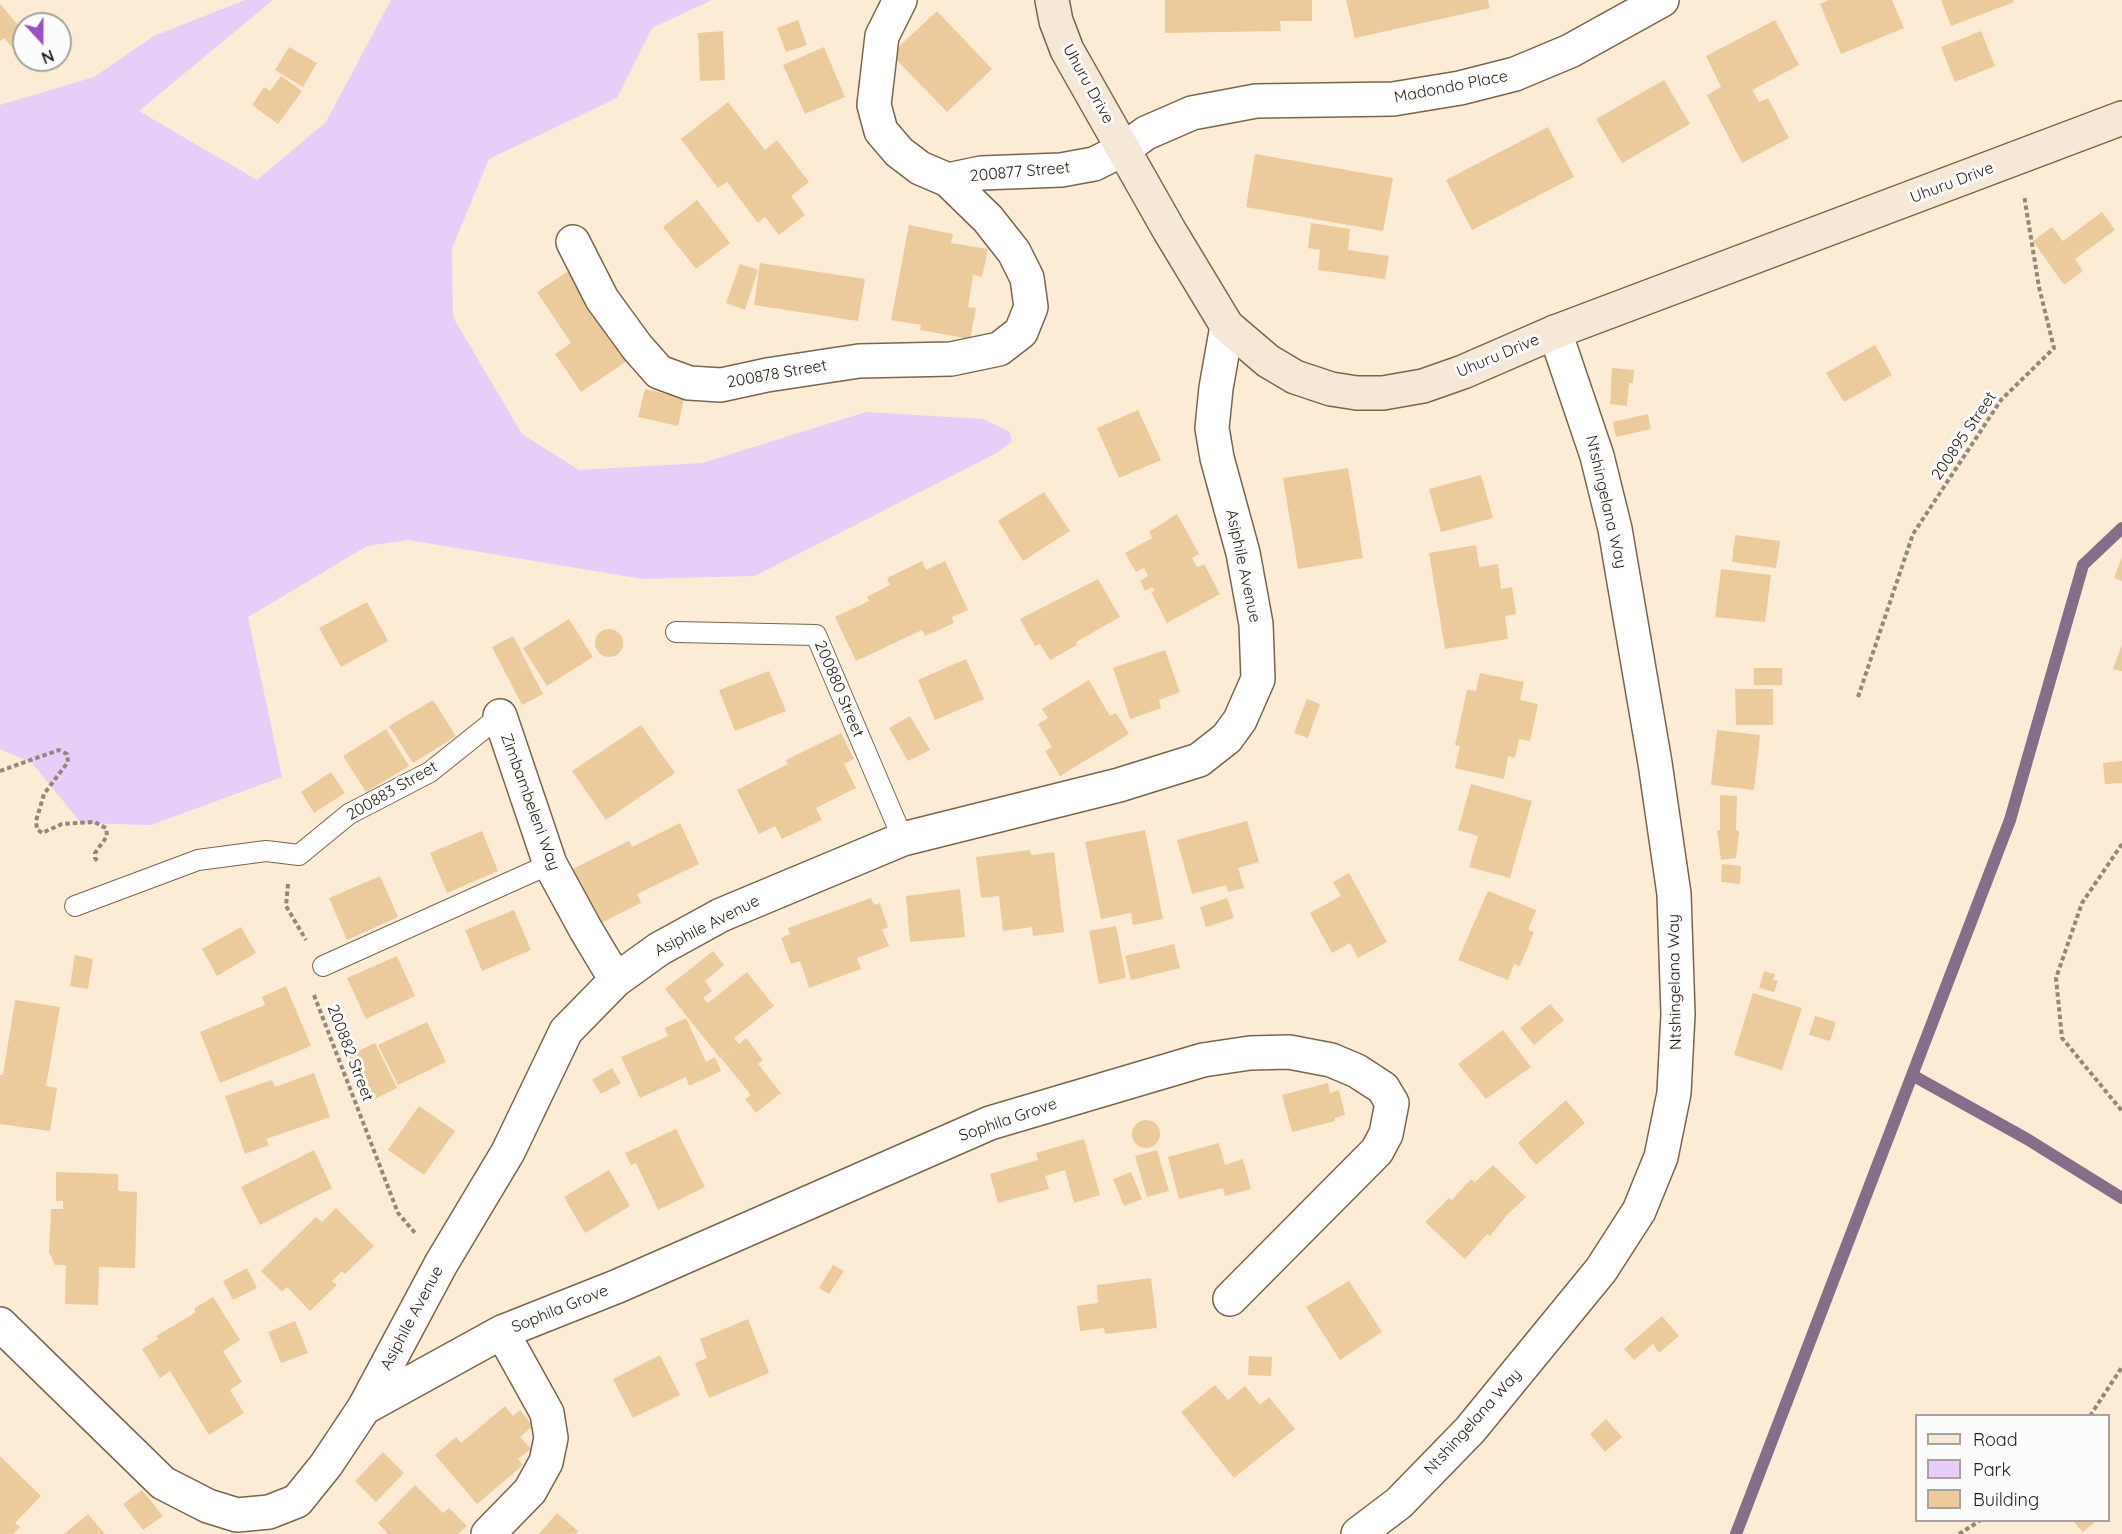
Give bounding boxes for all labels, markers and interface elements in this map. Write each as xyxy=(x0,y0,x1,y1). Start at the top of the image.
north arrow xyxy=(12,12,72,72)
street label: Uhuru Drive xyxy=(1058,41,1118,127)
text: N xyxy=(39,45,57,68)
street label: Madondo Place xyxy=(1392,67,1510,107)
street label: 200877 Street xyxy=(969,158,1071,186)
street label: Uhuru Drive xyxy=(1908,158,1996,208)
street label: Uhuru Drive xyxy=(1454,330,1542,382)
street label: 200878 Street xyxy=(726,356,828,392)
street label: 200895 Street xyxy=(1927,388,2001,484)
street label: Ntshingelana Way xyxy=(1581,434,1631,570)
street label: Asiphile Avenue xyxy=(1222,508,1264,624)
street label: 200880 Street xyxy=(810,638,868,740)
street label: Zimbambeleni Way xyxy=(496,731,564,873)
street label: 200883 Street xyxy=(343,757,441,825)
street label: Asiphile Avenue xyxy=(651,891,763,961)
street label: Ntshingelana Way xyxy=(1664,914,1686,1050)
street label: 200882 Street xyxy=(323,1002,377,1104)
street label: Sophila Grove xyxy=(956,1094,1060,1146)
street label: Asiphile Avenue xyxy=(376,1263,448,1373)
street label: Sophila Grove xyxy=(509,1281,611,1337)
street label: Ntshingelana Way xyxy=(1420,1365,1526,1479)
legend xyxy=(1915,1414,2110,1522)
text: Road xyxy=(1973,1428,2018,1451)
text: Park xyxy=(1973,1458,2011,1481)
text: Building xyxy=(1973,1488,2039,1511)

